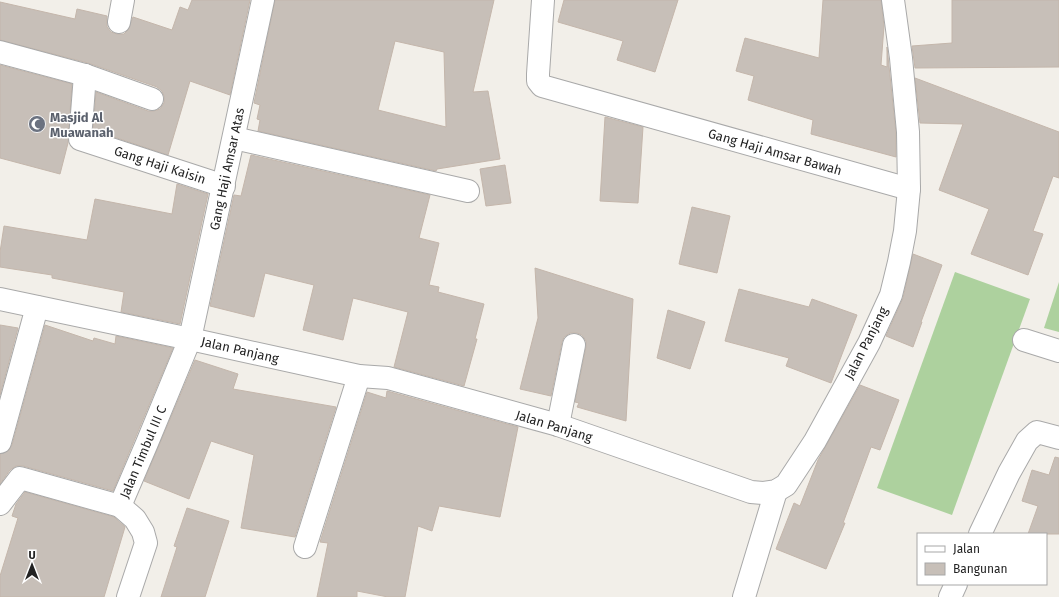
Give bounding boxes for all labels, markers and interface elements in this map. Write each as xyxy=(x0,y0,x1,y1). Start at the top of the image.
street label: Gang Haji Amsar Atas xyxy=(207,106,247,232)
place label: Masjid Al Muawanah xyxy=(50,110,114,140)
mosque icon: Masjid Al Muawanah xyxy=(27,114,47,134)
street label: Gang Haji Amsar Bawah xyxy=(706,126,844,178)
street label: Gang Haji Kaisin xyxy=(112,143,208,187)
street label: Jalan Panjang xyxy=(841,304,891,382)
street label: Jalan Panjang xyxy=(200,334,281,366)
street label: Jalan Timbul III C xyxy=(117,403,170,501)
street label: Jalan Panjang xyxy=(514,407,594,445)
legend xyxy=(917,533,1047,585)
text: Jalan xyxy=(953,542,980,556)
north arrow xyxy=(12,545,52,585)
text: U xyxy=(28,549,36,562)
text: Bangunan xyxy=(953,562,1008,576)

